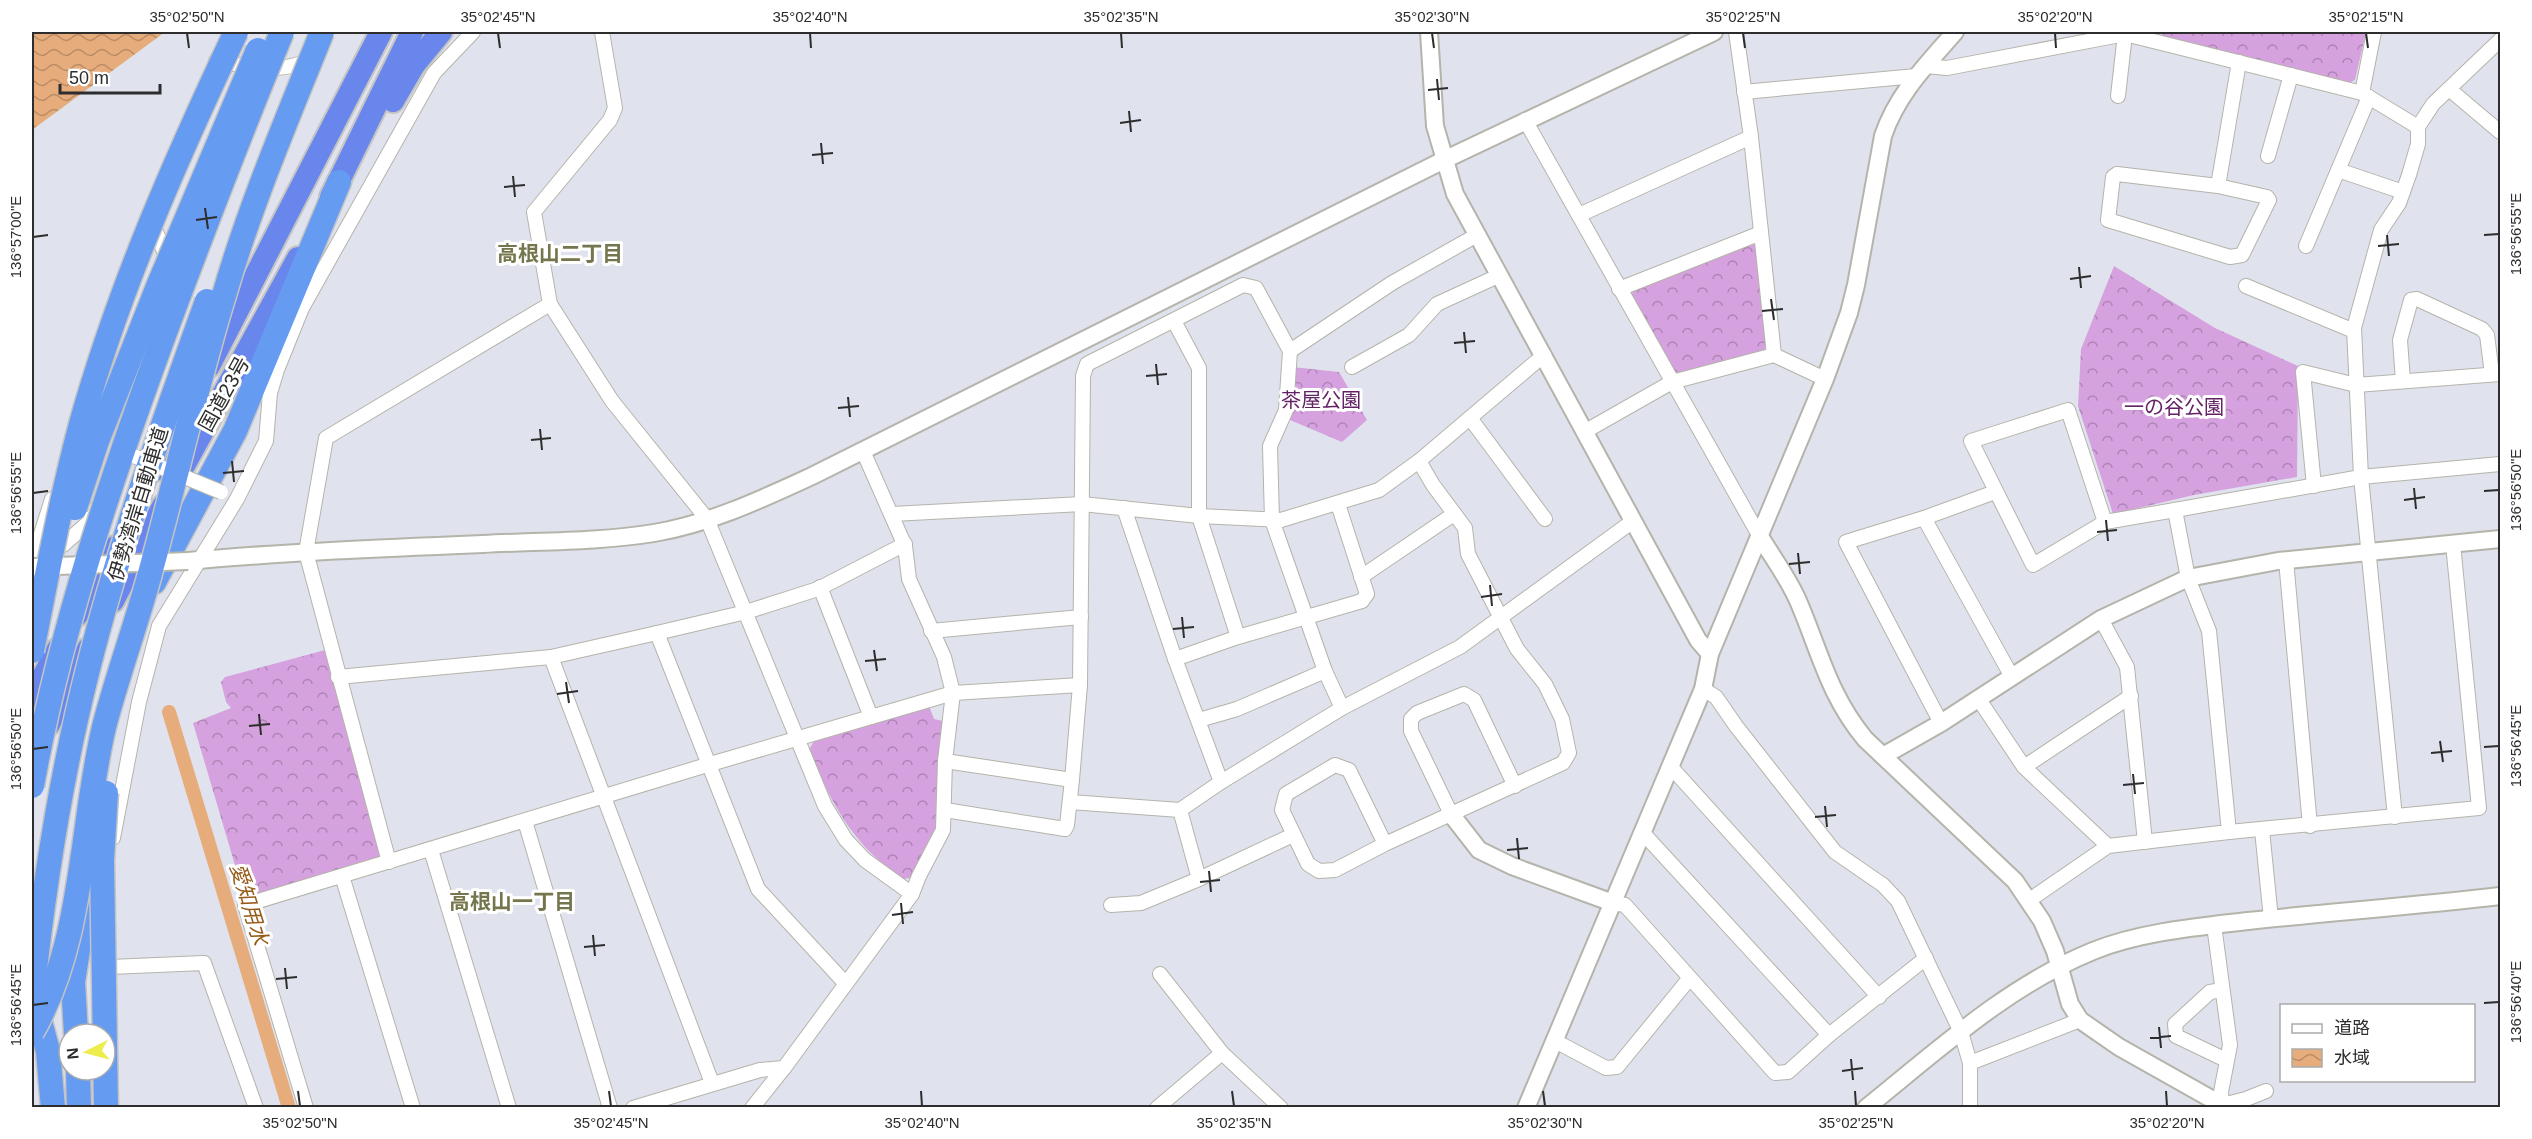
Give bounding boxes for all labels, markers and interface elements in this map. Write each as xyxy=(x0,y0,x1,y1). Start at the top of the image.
text: 35°02'50"N xyxy=(149,8,225,25)
text: 35°02'45"N xyxy=(460,8,536,25)
text: 35°02'40"N xyxy=(772,8,848,25)
text: 35°02'35"N xyxy=(1083,8,1159,25)
text: 35°02'30"N xyxy=(1394,8,1470,25)
text: 35°02'25"N xyxy=(1705,8,1781,25)
text: 35°02'20"N xyxy=(2017,8,2093,25)
text: 35°02'15"N xyxy=(2328,8,2404,25)
scale bar xyxy=(60,57,160,95)
text: 50 m xyxy=(69,68,109,88)
text: 136°56'55"E xyxy=(2507,193,2524,275)
text: 136°57'00"E xyxy=(7,196,24,278)
district label: 高根山二丁目 xyxy=(497,242,623,265)
street label: 国道23号 xyxy=(194,353,254,435)
park label: 茶屋公園 xyxy=(1281,389,1361,411)
park label: 一の谷公園 xyxy=(2124,396,2224,418)
street label: 伊勢湾岸自動車道 xyxy=(104,424,172,584)
text: 136°56'50"E xyxy=(2507,449,2524,531)
text: 136°56'55"E xyxy=(7,452,24,534)
text: 136°56'45"E xyxy=(2507,705,2524,787)
text: 136°56'50"E xyxy=(7,708,24,790)
water label: 愛知用水 xyxy=(226,860,273,949)
district label: 高根山一丁目 xyxy=(449,890,575,913)
text: 136°56'40"E xyxy=(2507,961,2524,1043)
text: 136°56'45"E xyxy=(7,964,24,1046)
legend xyxy=(2280,1004,2475,1082)
text: 道路 xyxy=(2334,1018,2370,1038)
north arrow xyxy=(57,1022,117,1082)
text: N xyxy=(64,1047,82,1060)
text: 水域 xyxy=(2334,1048,2370,1068)
text: 35°02'50"N xyxy=(262,1114,338,1131)
text: 35°02'45"N xyxy=(573,1114,649,1131)
text: 35°02'40"N xyxy=(884,1114,960,1131)
text: 35°02'35"N xyxy=(1196,1114,1272,1131)
text: 35°02'30"N xyxy=(1507,1114,1583,1131)
text: 35°02'25"N xyxy=(1818,1114,1894,1131)
text: 35°02'20"N xyxy=(2129,1114,2205,1131)

